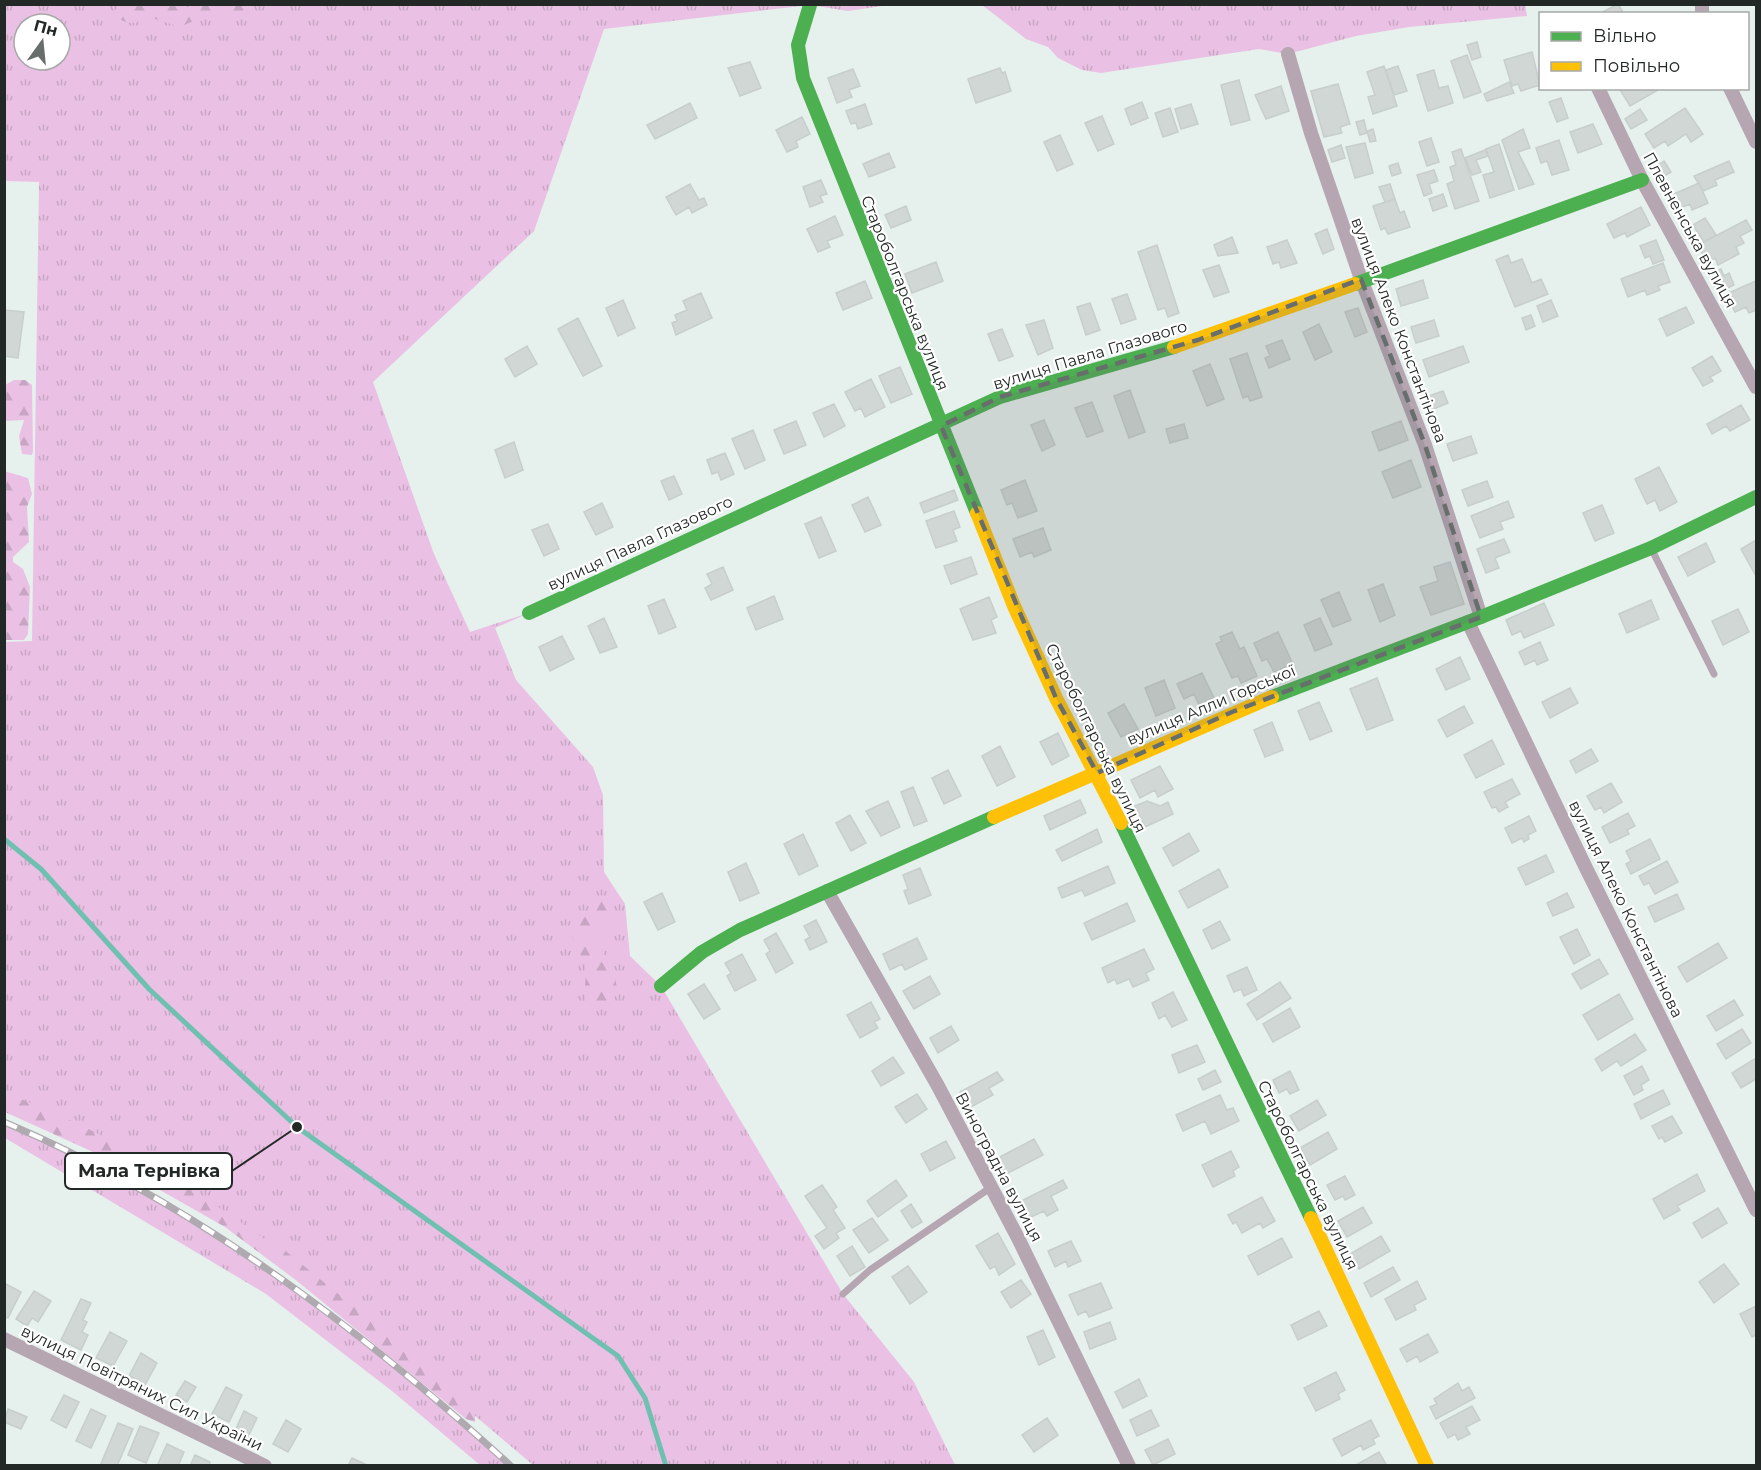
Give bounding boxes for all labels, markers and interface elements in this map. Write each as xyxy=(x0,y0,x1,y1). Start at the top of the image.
north arrow xyxy=(12,12,72,72)
legend xyxy=(1539,12,1749,90)
text: Пн xyxy=(32,16,60,40)
text: Вільно xyxy=(1593,25,1657,47)
text: Повільно xyxy=(1593,55,1680,77)
street label: Плевненська вулиця xyxy=(1639,149,1741,311)
street label: Староболгарська вулиця xyxy=(857,193,953,393)
street label: вулиця Алеко Константінова xyxy=(1347,215,1451,445)
street label: вулиця Павла Глазового xyxy=(991,316,1189,394)
street label: вулиця Павла Глазового xyxy=(544,492,736,594)
street label: Староболгарська вулиця xyxy=(1042,640,1150,836)
street label: вулиця Алли Горської xyxy=(1124,661,1298,749)
street label: вулиця Алеко Константінова xyxy=(1565,797,1687,1021)
street label: Староболгарська вулиця xyxy=(1254,1077,1362,1273)
street label: Виноградна вулиця xyxy=(952,1089,1046,1245)
callout: Мала Тернівка xyxy=(65,1153,232,1189)
text: Мала Тернівка xyxy=(78,1160,220,1182)
street label: вулиця Повітряних Сил України xyxy=(18,1321,266,1455)

